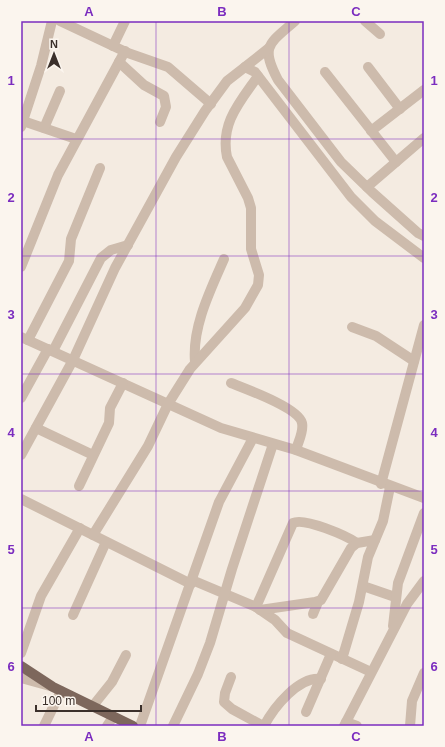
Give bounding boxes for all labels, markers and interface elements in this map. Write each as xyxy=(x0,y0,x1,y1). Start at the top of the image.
text: A xyxy=(84,4,94,19)
text: B xyxy=(217,4,227,19)
text: C xyxy=(351,4,361,19)
north arrow xyxy=(34,34,74,74)
text: N xyxy=(50,38,58,50)
text: 1 xyxy=(7,73,15,88)
text: 1 xyxy=(430,73,438,88)
text: 2 xyxy=(7,190,15,205)
text: 2 xyxy=(430,190,438,205)
text: 3 xyxy=(7,307,15,322)
text: 3 xyxy=(430,307,438,322)
text: 4 xyxy=(7,425,15,440)
text: 4 xyxy=(430,425,438,440)
text: 5 xyxy=(7,542,15,557)
text: 5 xyxy=(430,542,438,557)
text: 6 xyxy=(7,659,15,674)
text: 6 xyxy=(430,659,438,674)
scale bar xyxy=(36,687,141,713)
text: 100 m xyxy=(42,694,75,708)
text: A xyxy=(84,729,94,744)
text: B xyxy=(217,729,227,744)
text: C xyxy=(351,729,361,744)

